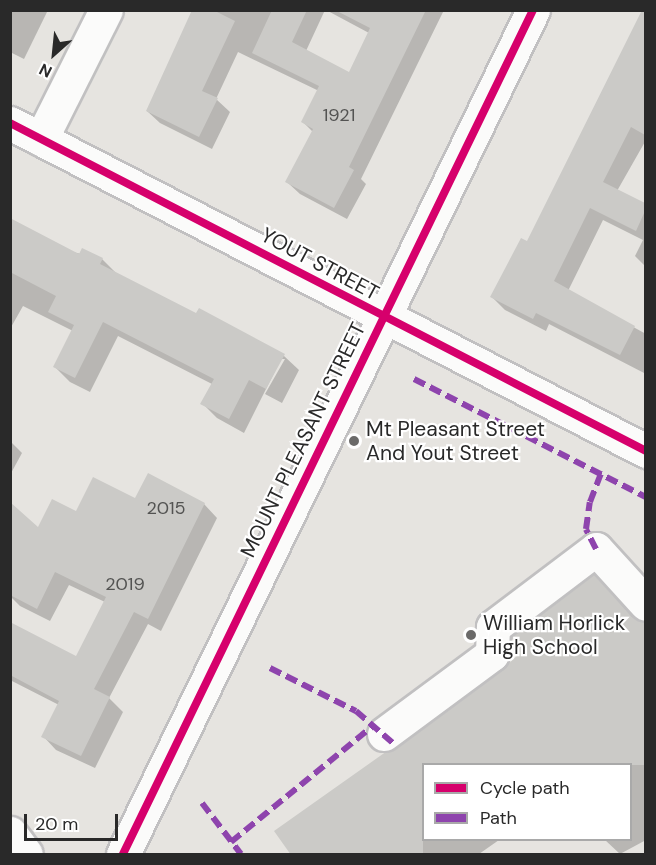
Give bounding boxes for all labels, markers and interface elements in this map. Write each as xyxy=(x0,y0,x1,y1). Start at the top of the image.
north arrow xyxy=(24,24,84,84)
text: N xyxy=(36,58,56,82)
house number: 1921 xyxy=(323,104,355,126)
street label: YOUT STREET xyxy=(257,222,383,306)
street label: MOUNT PLEASANT STREET xyxy=(235,318,371,562)
place label: Mt Pleasant Street And Yout Street xyxy=(366,416,545,466)
marker: Mt Pleasant Street And Yout Street xyxy=(347,434,361,448)
house number: 2015 xyxy=(146,497,186,519)
house number: 2019 xyxy=(105,573,145,595)
place label: William Horlick High School xyxy=(483,610,625,660)
marker: William Horlick High School xyxy=(464,628,478,642)
legend xyxy=(422,763,632,841)
text: Cycle path xyxy=(480,776,570,800)
scale bar xyxy=(27,802,122,840)
text: Path xyxy=(480,806,517,830)
text: 20 m xyxy=(35,812,78,836)

